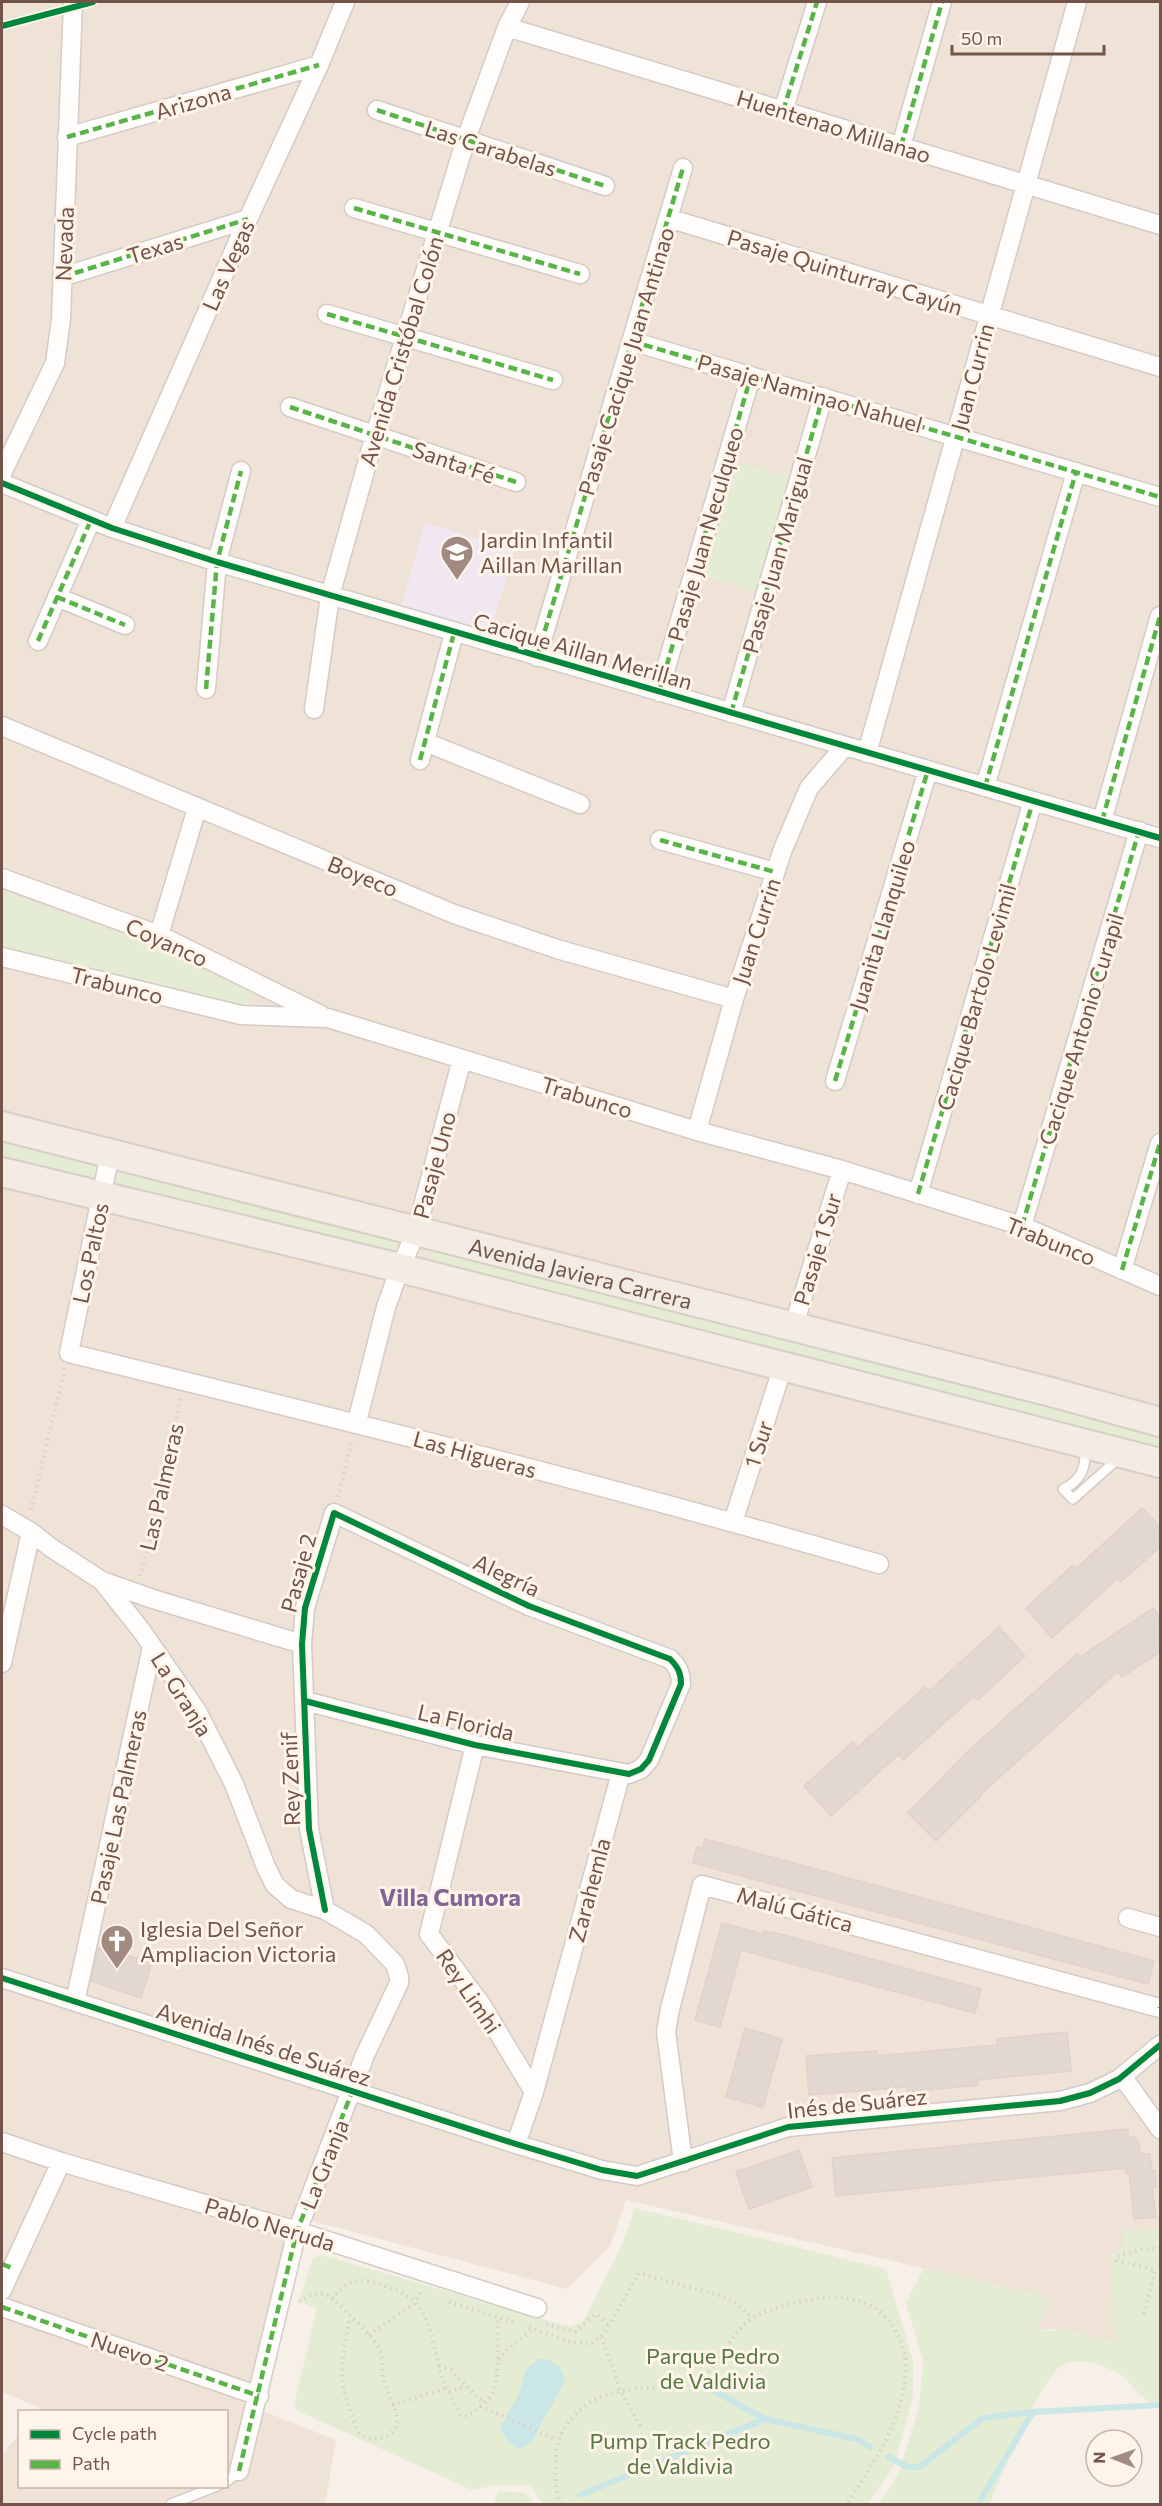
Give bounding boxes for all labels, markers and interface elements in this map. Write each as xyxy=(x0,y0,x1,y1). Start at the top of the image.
scale bar xyxy=(952,18,1104,56)
text: 50 m xyxy=(961,27,1002,49)
street label: Arizona xyxy=(152,77,234,125)
street label: Huentenao Millanao xyxy=(734,84,934,168)
street label: Las Carabelas xyxy=(422,114,560,182)
street label: Nevada xyxy=(49,206,79,282)
street label: Las Vegas xyxy=(196,215,260,315)
street label: Pasaje Quinturray Cayún xyxy=(724,223,966,321)
street label: Pasaje Cacique Juan Antinao xyxy=(572,224,680,498)
street label: Texas xyxy=(124,227,186,269)
street label: Avenida Cristóbal Colón xyxy=(353,233,449,469)
street label: Juan Currin xyxy=(945,320,999,434)
street label: Pasaje Naminao Nahuel xyxy=(694,348,926,438)
street label: Pasaje Juan Neculqueo xyxy=(661,424,749,644)
street label: Santa Fé xyxy=(409,435,499,489)
street label: Pasaje Juan Marigual xyxy=(736,454,818,656)
place label: Jardin Infantil Aillan Marillan xyxy=(480,526,622,578)
school or university icon: Jardin Infantil Aillan Marillan xyxy=(439,534,475,581)
street label: Cacique Aillan Merillan xyxy=(470,607,696,695)
street label: Juanita Llanquileo xyxy=(843,837,921,1013)
street label: Boyeco xyxy=(324,850,402,902)
street label: Juan Currin xyxy=(726,874,786,988)
street label: Cacique Bartolo Levimil xyxy=(931,880,1021,1114)
street label: Cacique Antonio Curapil xyxy=(1033,910,1129,1148)
street label: Coyanco xyxy=(122,912,212,972)
street label: Trabunco xyxy=(68,960,166,1010)
street label: Trabunco xyxy=(538,1070,636,1124)
street label: Pasaje Uno xyxy=(407,1108,461,1222)
street label: Pasaje 1 Sur xyxy=(787,1189,847,1308)
street label: Los Paltos xyxy=(66,1200,114,1306)
street label: Trabunco xyxy=(1002,1211,1100,1271)
street label: Avenida Javiera Carrera xyxy=(466,1231,695,1314)
street label: 1 Sur xyxy=(738,1417,778,1471)
street label: Las Palmeras xyxy=(133,1421,189,1553)
street label: Las Higueras xyxy=(410,1425,540,1483)
street label: Pasaje 2 xyxy=(275,1531,321,1615)
street label: Alegría xyxy=(469,1548,545,1602)
street label: La Granja xyxy=(146,1647,218,1741)
street label: La Florida xyxy=(415,1698,517,1746)
street label: Pasaje Las Palmeras xyxy=(84,1707,152,1907)
street label: Rey Zenif xyxy=(275,1731,305,1827)
street label: Zarahemla xyxy=(562,1835,616,1945)
street label: Malú Gática xyxy=(734,1881,856,1937)
district label: Villa Cumora xyxy=(379,1882,521,1911)
place label: Iglesia Del Señor Ampliacion Victoria xyxy=(140,1915,336,1967)
church icon: Iglesia Del Señor Ampliacion Victoria xyxy=(99,1923,135,1970)
street label: Rey Limhi xyxy=(431,1943,507,2039)
street label: Avenida Inés de Suárez xyxy=(153,1997,375,2091)
street label: Inés de Suárez xyxy=(786,2082,928,2124)
street label: La Granja xyxy=(294,2115,354,2213)
street label: Pablo Neruda xyxy=(202,2191,338,2257)
street label: Nuevo 2 xyxy=(87,2325,173,2377)
park label: Parque Pedro de Valdivia xyxy=(646,2342,780,2394)
legend xyxy=(18,2410,228,2488)
text: Cycle path xyxy=(72,2422,157,2444)
park label: Pump Track Pedro de Valdivia xyxy=(589,2427,771,2479)
north arrow xyxy=(1084,2428,1144,2488)
text: Path xyxy=(72,2452,110,2474)
text: N xyxy=(1089,2452,1108,2464)

